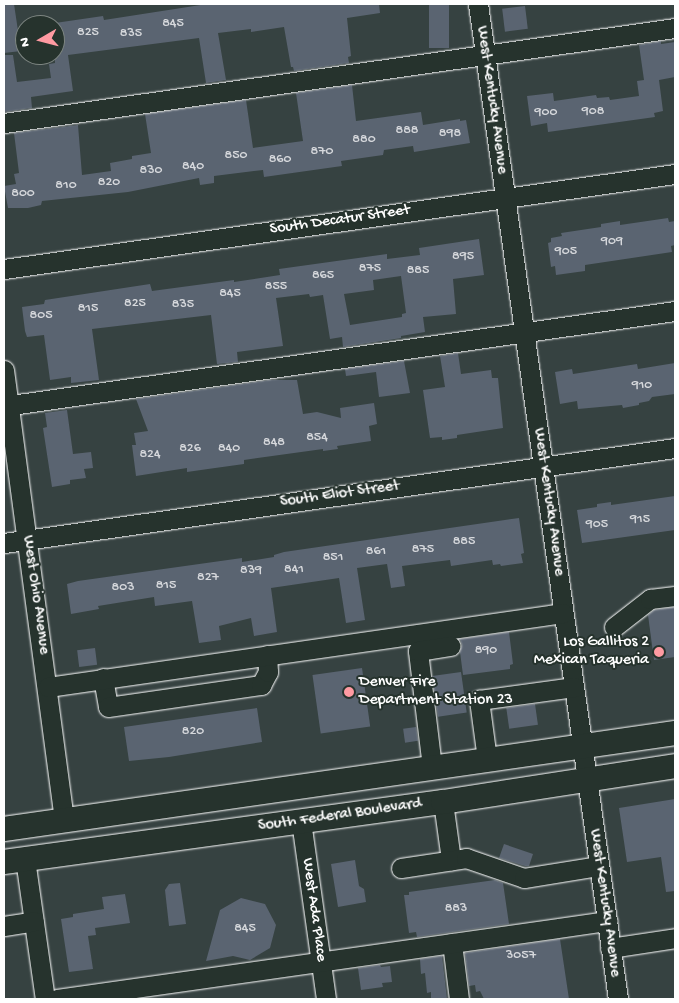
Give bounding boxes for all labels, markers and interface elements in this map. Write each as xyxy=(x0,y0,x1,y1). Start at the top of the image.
north arrow xyxy=(15,15,65,65)
house number: 845 xyxy=(162,16,184,32)
house number: 825 xyxy=(77,25,99,41)
street label: West Kentucky Avenue xyxy=(471,25,511,175)
house number: 835 xyxy=(120,26,142,42)
text: N xyxy=(17,36,35,48)
house number: 908 xyxy=(582,104,604,120)
house number: 900 xyxy=(535,105,557,121)
house number: 888 xyxy=(395,123,419,139)
house number: 898 xyxy=(439,126,461,142)
house number: 880 xyxy=(352,132,376,148)
house number: 870 xyxy=(311,144,333,160)
house number: 850 xyxy=(225,148,247,164)
house number: 860 xyxy=(269,152,291,168)
house number: 840 xyxy=(182,159,204,175)
house number: 830 xyxy=(140,163,162,179)
house number: 820 xyxy=(98,175,120,191)
house number: 810 xyxy=(55,178,77,194)
house number: 800 xyxy=(11,186,35,202)
street label: South Decatur Street xyxy=(269,202,411,240)
house number: 909 xyxy=(601,234,623,250)
house number: 905 xyxy=(555,244,577,260)
house number: 895 xyxy=(452,249,474,265)
house number: 875 xyxy=(359,261,381,277)
house number: 885 xyxy=(407,263,429,279)
house number: 865 xyxy=(312,268,334,284)
house number: 855 xyxy=(265,279,287,295)
house number: 845 xyxy=(219,286,241,302)
house number: 825 xyxy=(124,296,146,312)
house number: 835 xyxy=(172,297,194,313)
house number: 815 xyxy=(78,301,98,317)
house number: 805 xyxy=(30,308,52,324)
house number: 910 xyxy=(632,378,652,394)
street label: West Kentucky Avenue xyxy=(528,427,568,577)
house number: 854 xyxy=(306,430,328,446)
house number: 848 xyxy=(263,435,285,451)
house number: 826 xyxy=(179,441,201,457)
house number: 840 xyxy=(218,441,240,457)
house number: 824 xyxy=(139,447,161,463)
street label: South Eliot Street xyxy=(279,477,401,513)
house number: 915 xyxy=(630,512,650,528)
house number: 905 xyxy=(586,517,608,533)
street label: West Ohio Avenue xyxy=(17,534,53,656)
house number: 885 xyxy=(453,534,475,550)
house number: 875 xyxy=(412,542,434,558)
house number: 861 xyxy=(366,544,386,560)
house number: 851 xyxy=(323,550,343,566)
house number: 841 xyxy=(284,562,304,578)
house number: 839 xyxy=(240,563,262,579)
house number: 827 xyxy=(197,570,219,586)
house number: 815 xyxy=(156,578,176,594)
house number: 803 xyxy=(112,580,134,596)
place label: Los Gallitos 2 Mexican Taqueria xyxy=(534,633,649,671)
house number: 890 xyxy=(475,643,497,659)
marker: Los Gallitos 2 Mexican Taqueria xyxy=(653,646,665,658)
place label: Denver Fire Department Station 23 xyxy=(359,673,513,711)
marker: Denver Fire Department Station 23 xyxy=(343,686,355,698)
house number: 820 xyxy=(182,724,204,740)
street label: South Federal Boulevard xyxy=(257,795,423,837)
street label: West Kentucky Avenue xyxy=(584,828,624,978)
street label: West Ada Place xyxy=(296,857,330,963)
house number: 883 xyxy=(445,901,467,917)
house number: 845 xyxy=(234,921,256,937)
house number: 3057 xyxy=(506,948,536,964)

